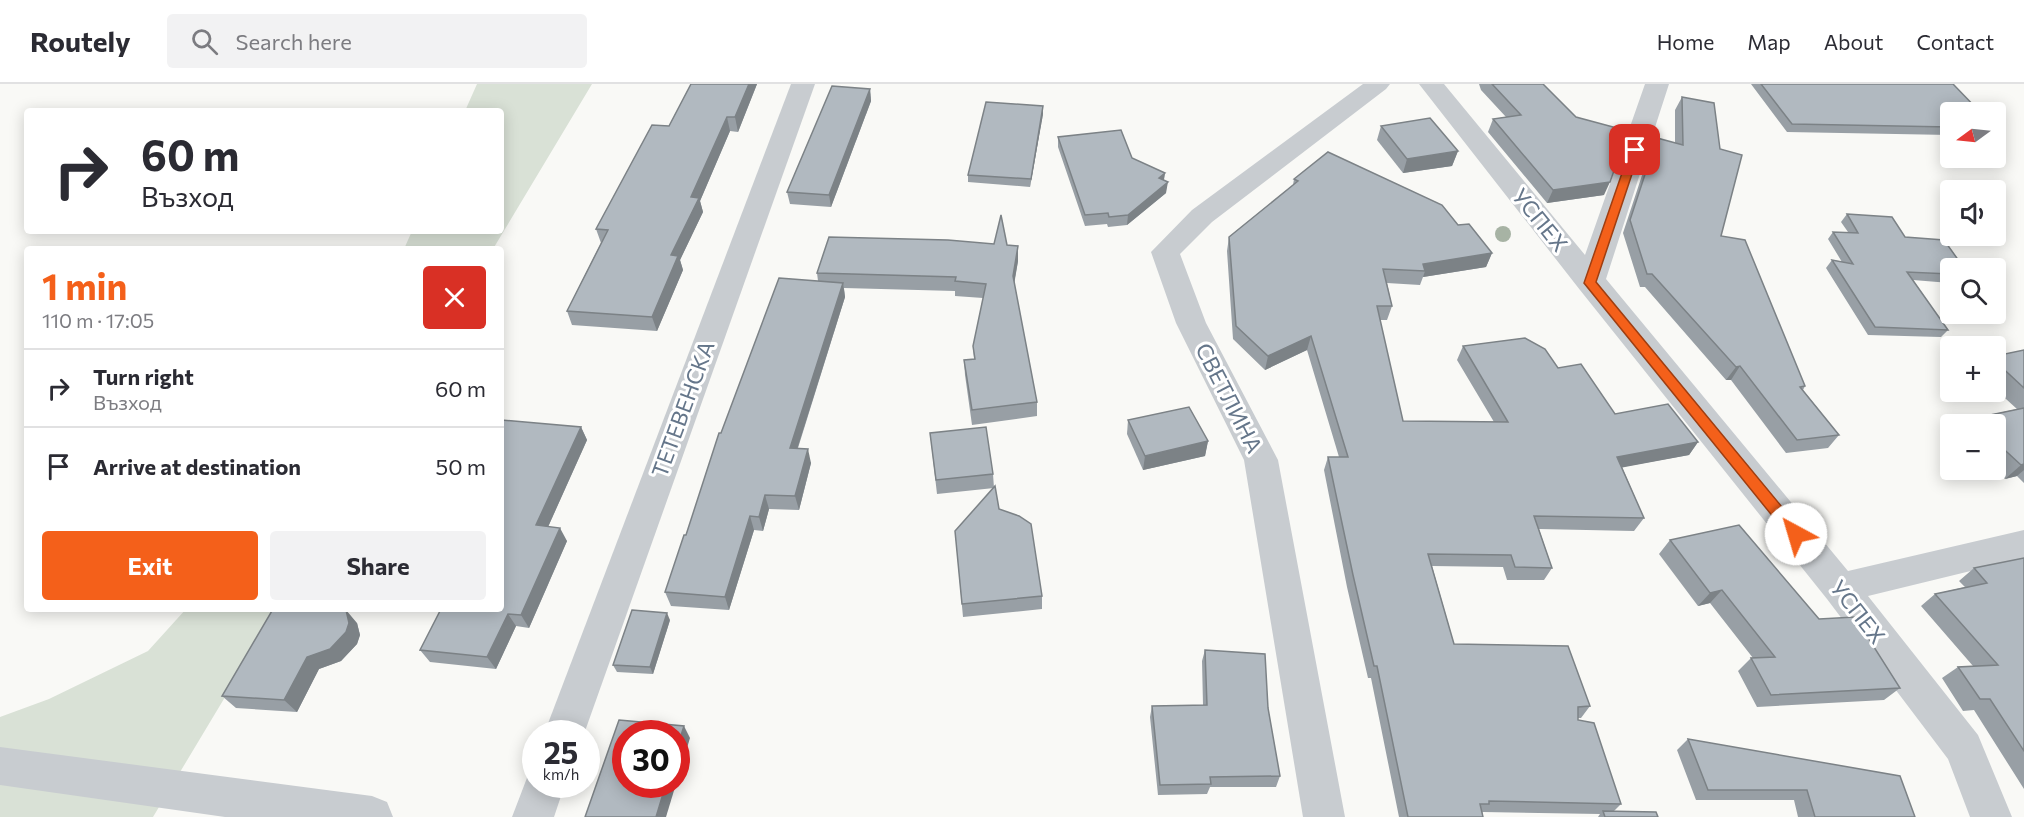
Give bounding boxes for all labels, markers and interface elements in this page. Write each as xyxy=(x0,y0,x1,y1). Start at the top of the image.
search box xyxy=(167,14,587,68)
text: Routely xyxy=(30,24,131,58)
icon: search xyxy=(188,25,221,58)
text: Search here xyxy=(236,28,352,55)
text: Home xyxy=(1657,29,1714,54)
text: Map xyxy=(1747,29,1791,54)
text: About xyxy=(1824,29,1883,54)
text: Contact xyxy=(1916,29,1994,54)
north arrow xyxy=(1940,102,2006,168)
map controls xyxy=(1940,102,2006,480)
pin xyxy=(1609,124,1660,175)
text: 60 m xyxy=(141,128,240,180)
icon: right xyxy=(42,132,120,210)
icon: arrive xyxy=(1618,133,1651,166)
text: Възход xyxy=(141,180,234,213)
button: sound xyxy=(1940,180,2006,246)
street label: УСПЕХ xyxy=(1507,183,1574,257)
button: search xyxy=(1940,258,2006,324)
text: 1 min xyxy=(42,263,127,307)
button: close xyxy=(423,266,486,329)
text: 110 m · 17:05 xyxy=(42,308,154,332)
button: + xyxy=(1940,336,2006,402)
street label: ТЕТЕВЕНСКА xyxy=(645,337,720,481)
street label: СВЕТЛИНА xyxy=(1190,338,1269,457)
text: Turn right xyxy=(93,363,194,390)
icon: right xyxy=(42,372,75,405)
text: 60 m xyxy=(435,375,486,402)
text: Възход xyxy=(93,390,162,414)
button: − xyxy=(1940,414,2006,480)
icon: arrive xyxy=(42,450,75,483)
text: Arrive at destination xyxy=(93,453,301,480)
text: 50 m xyxy=(436,453,486,480)
position arrow xyxy=(1764,502,1828,566)
button: Exit xyxy=(42,531,258,600)
button: Share xyxy=(270,531,486,600)
street label: УСПЕХ xyxy=(1825,574,1892,649)
speed limit sign: 30 xyxy=(612,720,690,798)
text: 25 xyxy=(544,733,578,770)
text: km/h xyxy=(543,765,579,783)

